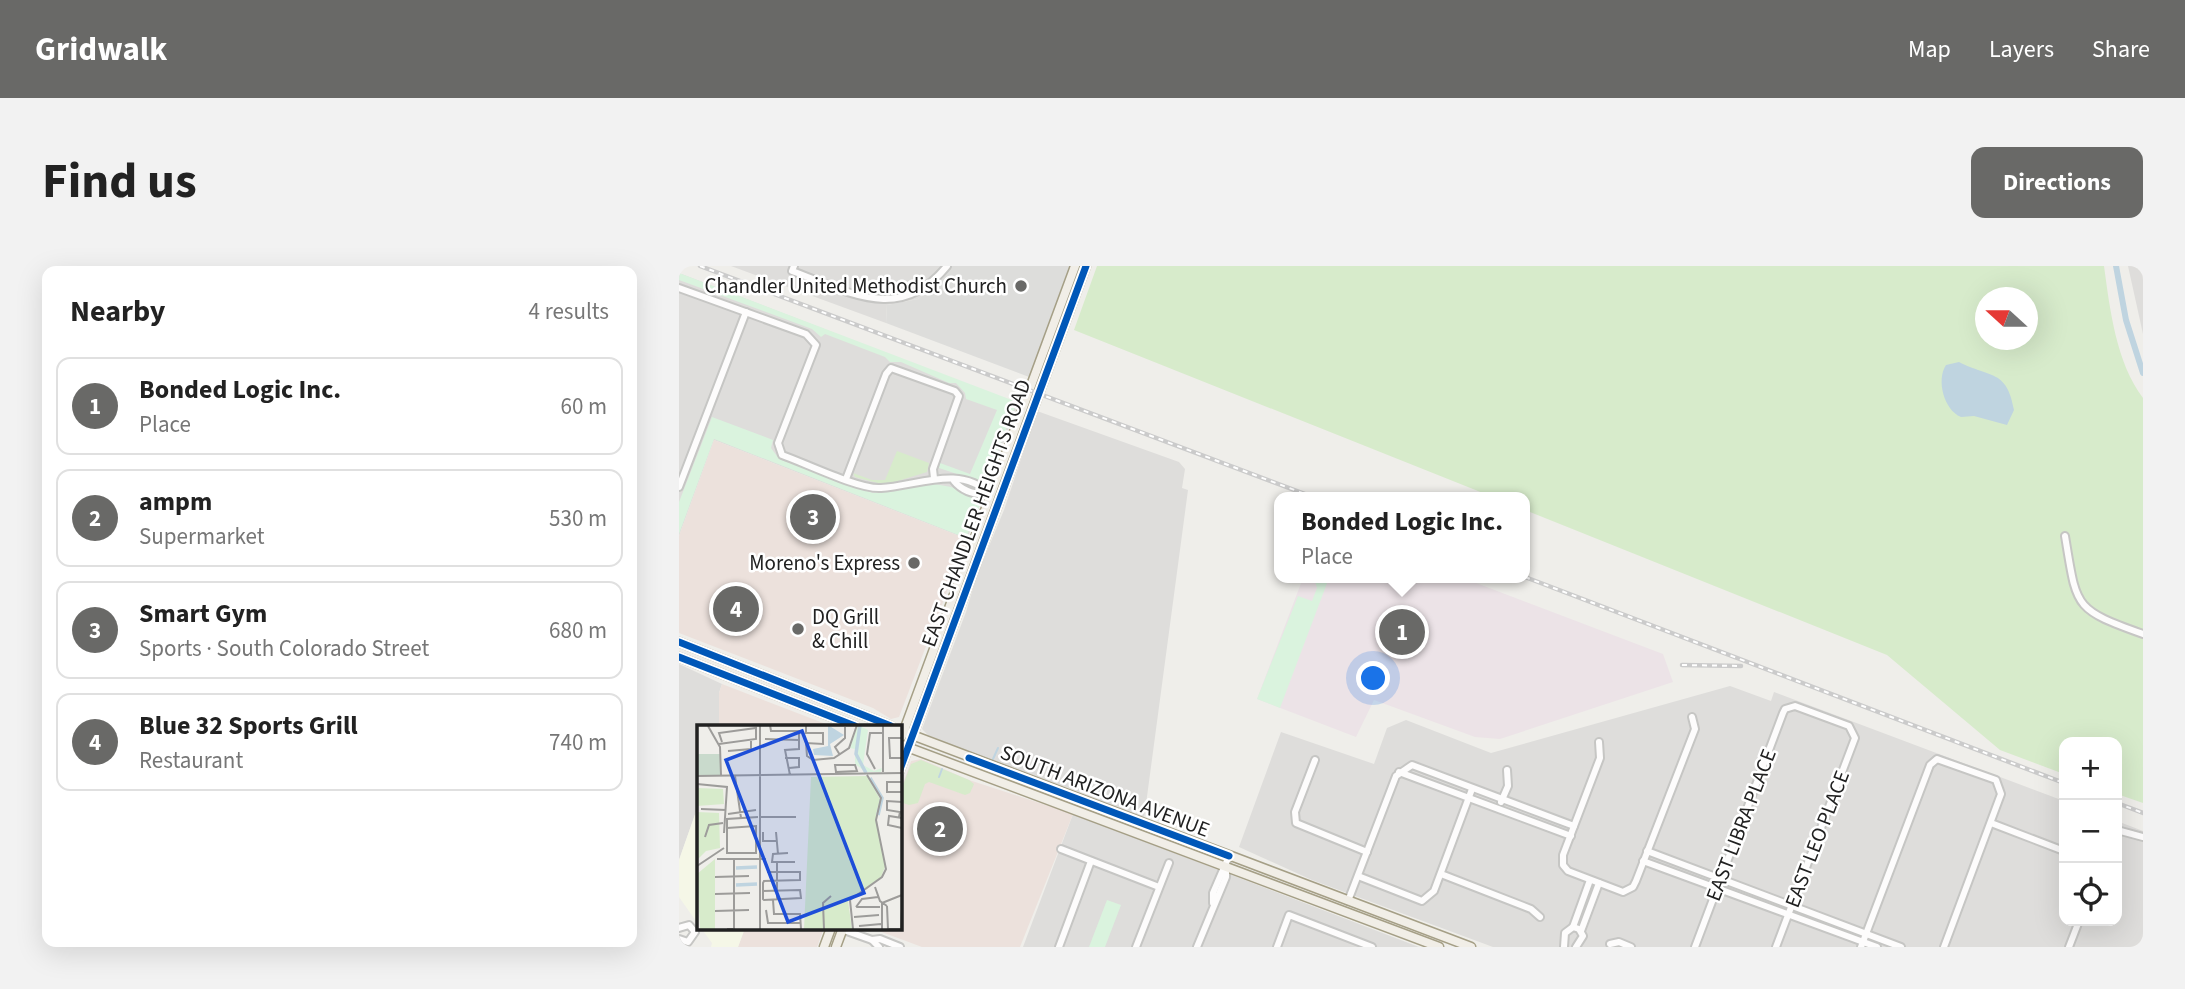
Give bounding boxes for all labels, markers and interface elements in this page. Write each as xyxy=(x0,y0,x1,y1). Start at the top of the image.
text: Gridwalk xyxy=(35,26,167,73)
text: Map xyxy=(1908,32,1951,67)
text: Layers xyxy=(1989,32,2054,67)
text: Share xyxy=(2092,32,2150,67)
text: Find us xyxy=(42,147,197,217)
button: Directions xyxy=(1971,147,2143,218)
place label: Chandler United Methodist Church xyxy=(705,271,1007,301)
marker: Chandler United Methodist Church xyxy=(1013,278,1029,294)
north arrow xyxy=(1975,287,2038,350)
text: Nearby xyxy=(70,290,165,333)
text: 4 results xyxy=(529,295,609,328)
text: Bonded Logic Inc. xyxy=(139,371,341,408)
street label: EAST CHANDLER HEIGHTS ROAD xyxy=(914,375,1038,651)
text: 1 xyxy=(89,390,101,423)
text: 60 m xyxy=(560,390,607,423)
text: Place xyxy=(139,408,191,441)
text: ampm xyxy=(139,483,212,520)
pin: 3 xyxy=(790,491,836,543)
popup xyxy=(1274,492,1530,583)
text: 2 xyxy=(89,502,101,535)
text: 530 m xyxy=(549,502,607,535)
text: Bonded Logic Inc. xyxy=(1301,503,1503,540)
text: Supermarket xyxy=(139,520,265,553)
text: Place xyxy=(1301,540,1353,573)
place label: Moreno's Express xyxy=(749,548,900,578)
marker: Moreno's Express xyxy=(906,555,922,571)
pin: 4 xyxy=(713,583,759,635)
text: Smart Gym xyxy=(139,595,267,632)
place label: DQ Grill & Chill xyxy=(812,602,879,656)
pin: 1 xyxy=(1379,606,1425,658)
text: 3 xyxy=(89,614,101,647)
text: 680 m xyxy=(549,614,607,647)
marker: DQ Grill & Chill xyxy=(790,621,806,637)
text: Sports · South Colorado Street xyxy=(139,632,429,665)
your location xyxy=(1356,661,1390,695)
text: Blue 32 Sports Grill xyxy=(139,707,358,744)
inset map xyxy=(697,725,901,930)
text: 4 xyxy=(89,726,101,759)
text: 740 m xyxy=(549,726,607,759)
street label: SOUTH ARIZONA AVENUE xyxy=(996,737,1214,845)
map controls xyxy=(2059,737,2122,926)
button: + xyxy=(2059,737,2122,800)
text: Restaurant xyxy=(139,744,243,777)
street label: EAST LIBRA PLACE xyxy=(1698,745,1784,905)
street label: EAST LEO PLACE xyxy=(1777,766,1857,912)
button: − xyxy=(2059,800,2122,863)
pin: 2 xyxy=(917,803,963,855)
button: locate xyxy=(2059,863,2122,926)

